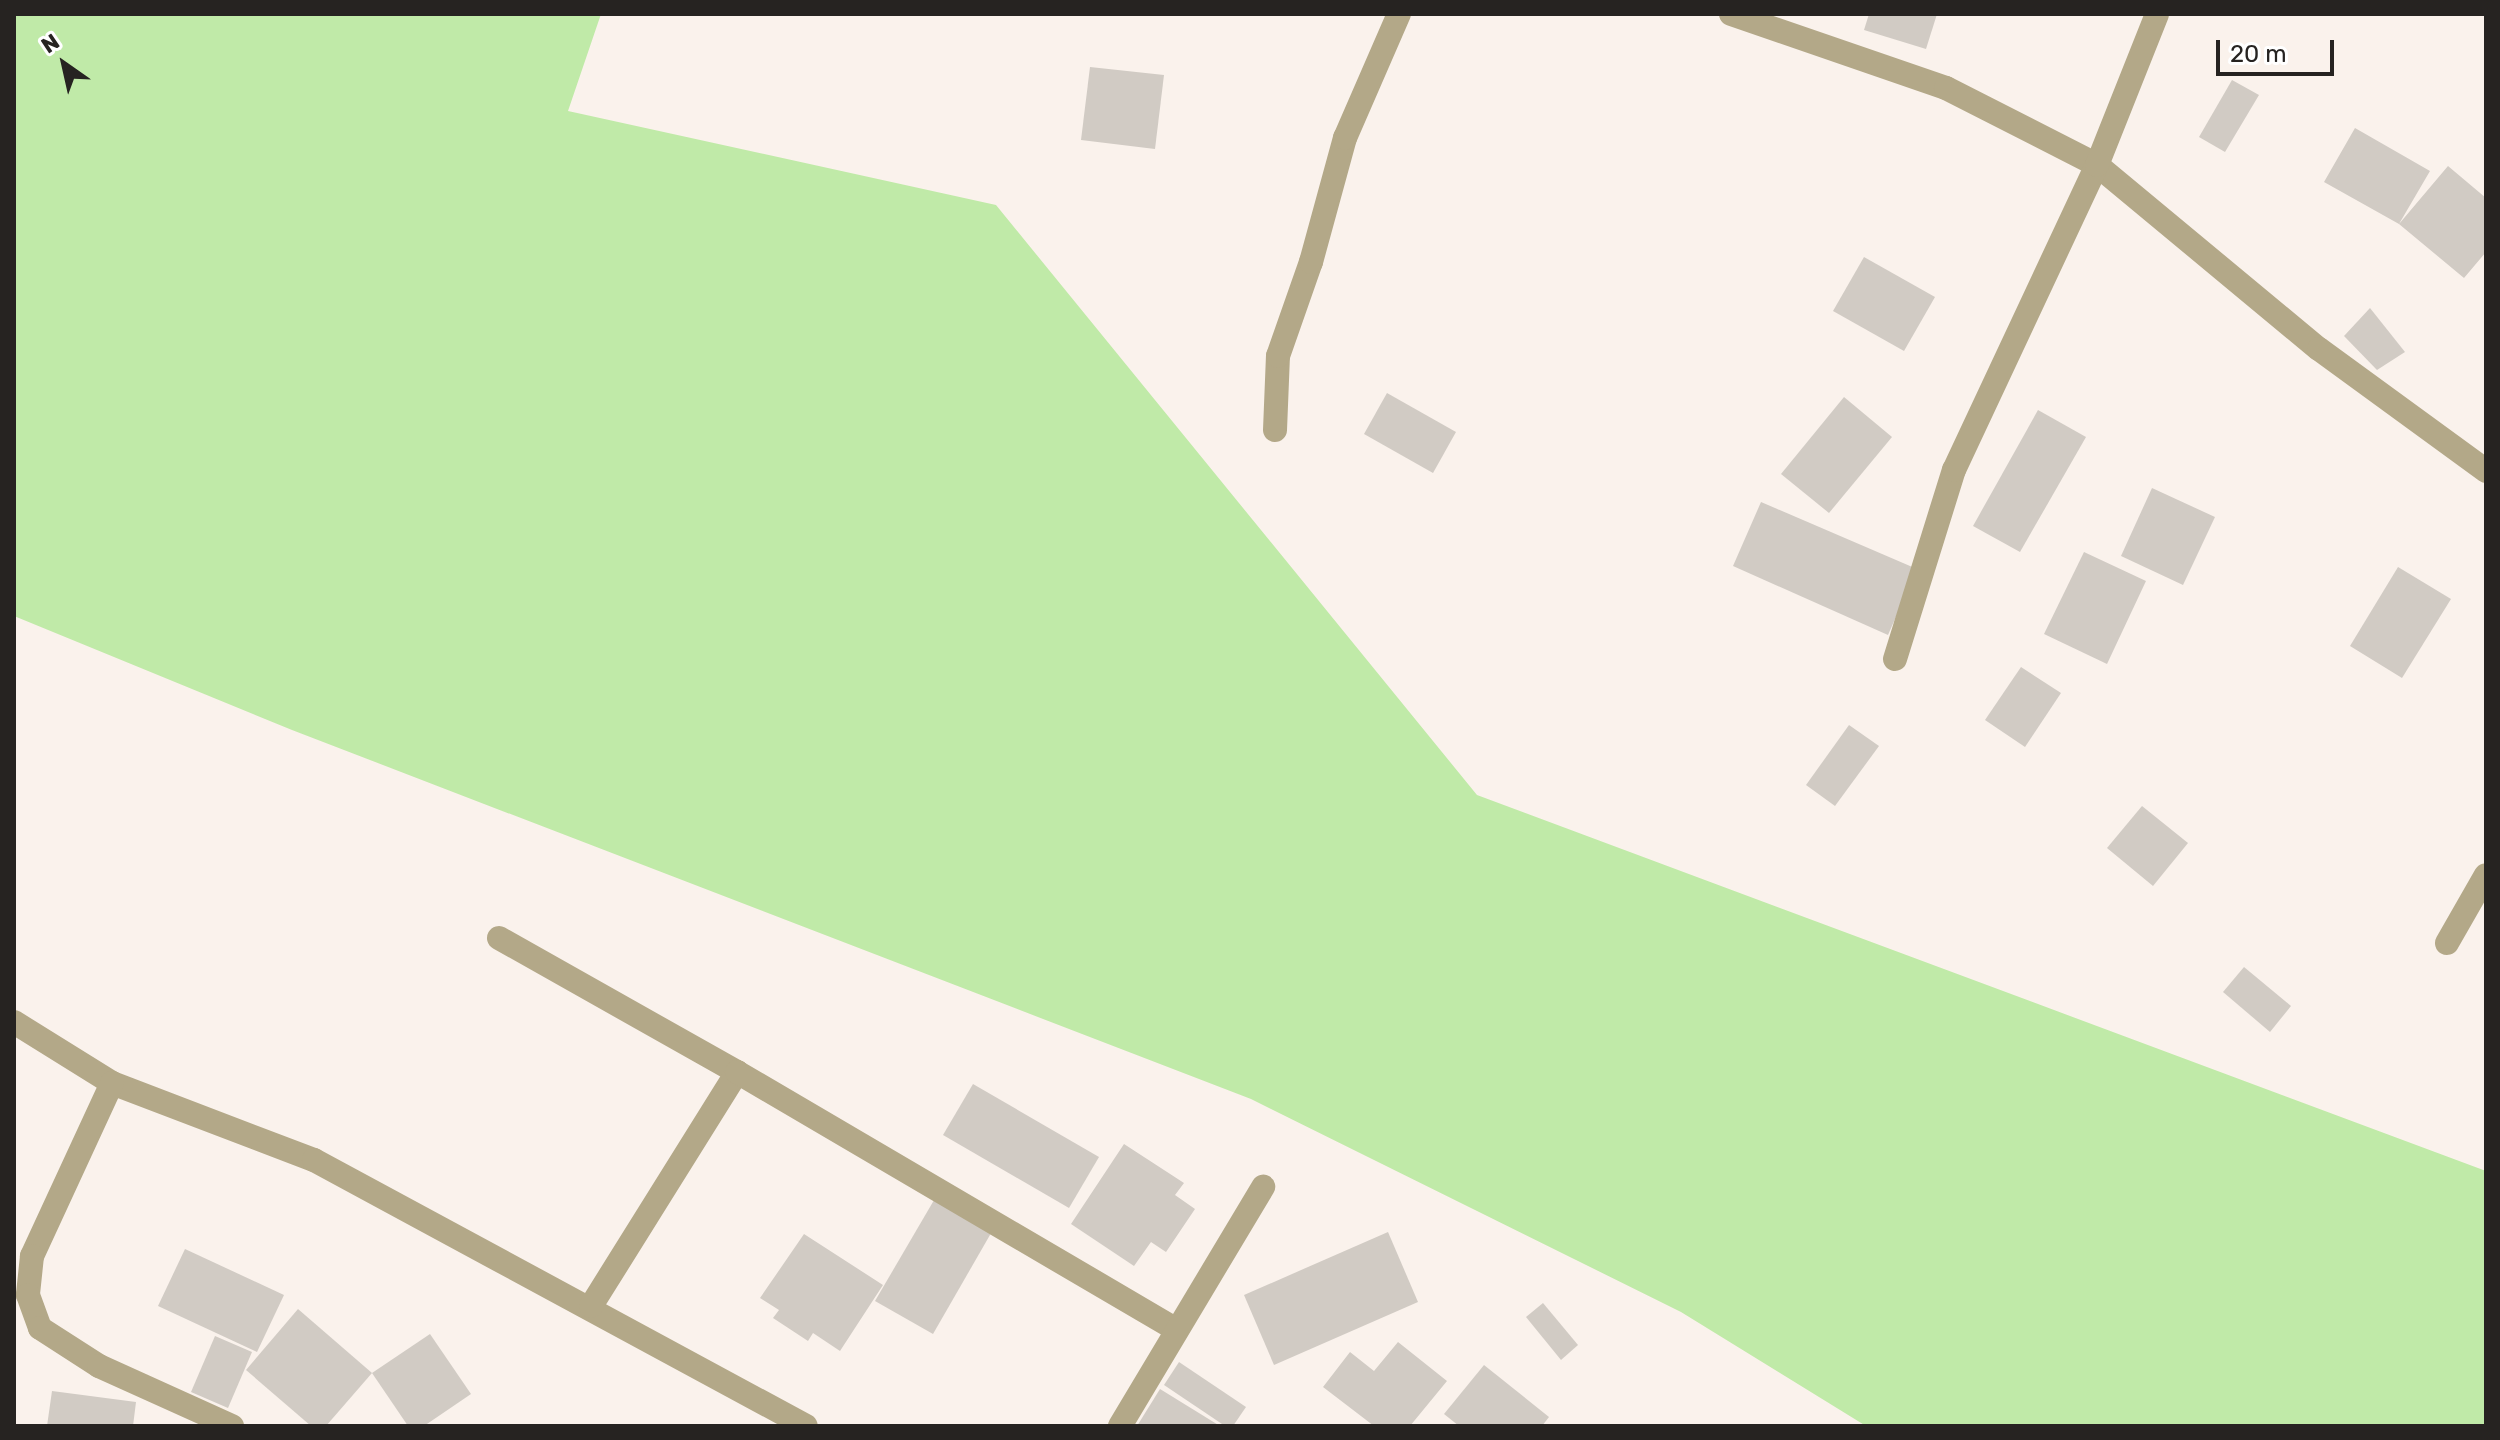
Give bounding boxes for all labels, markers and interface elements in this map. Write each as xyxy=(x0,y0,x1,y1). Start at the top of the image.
north arrow xyxy=(24,24,104,104)
scale bar xyxy=(2220,24,2338,74)
text: N xyxy=(36,28,64,59)
text: 20 m xyxy=(2230,40,2287,68)

